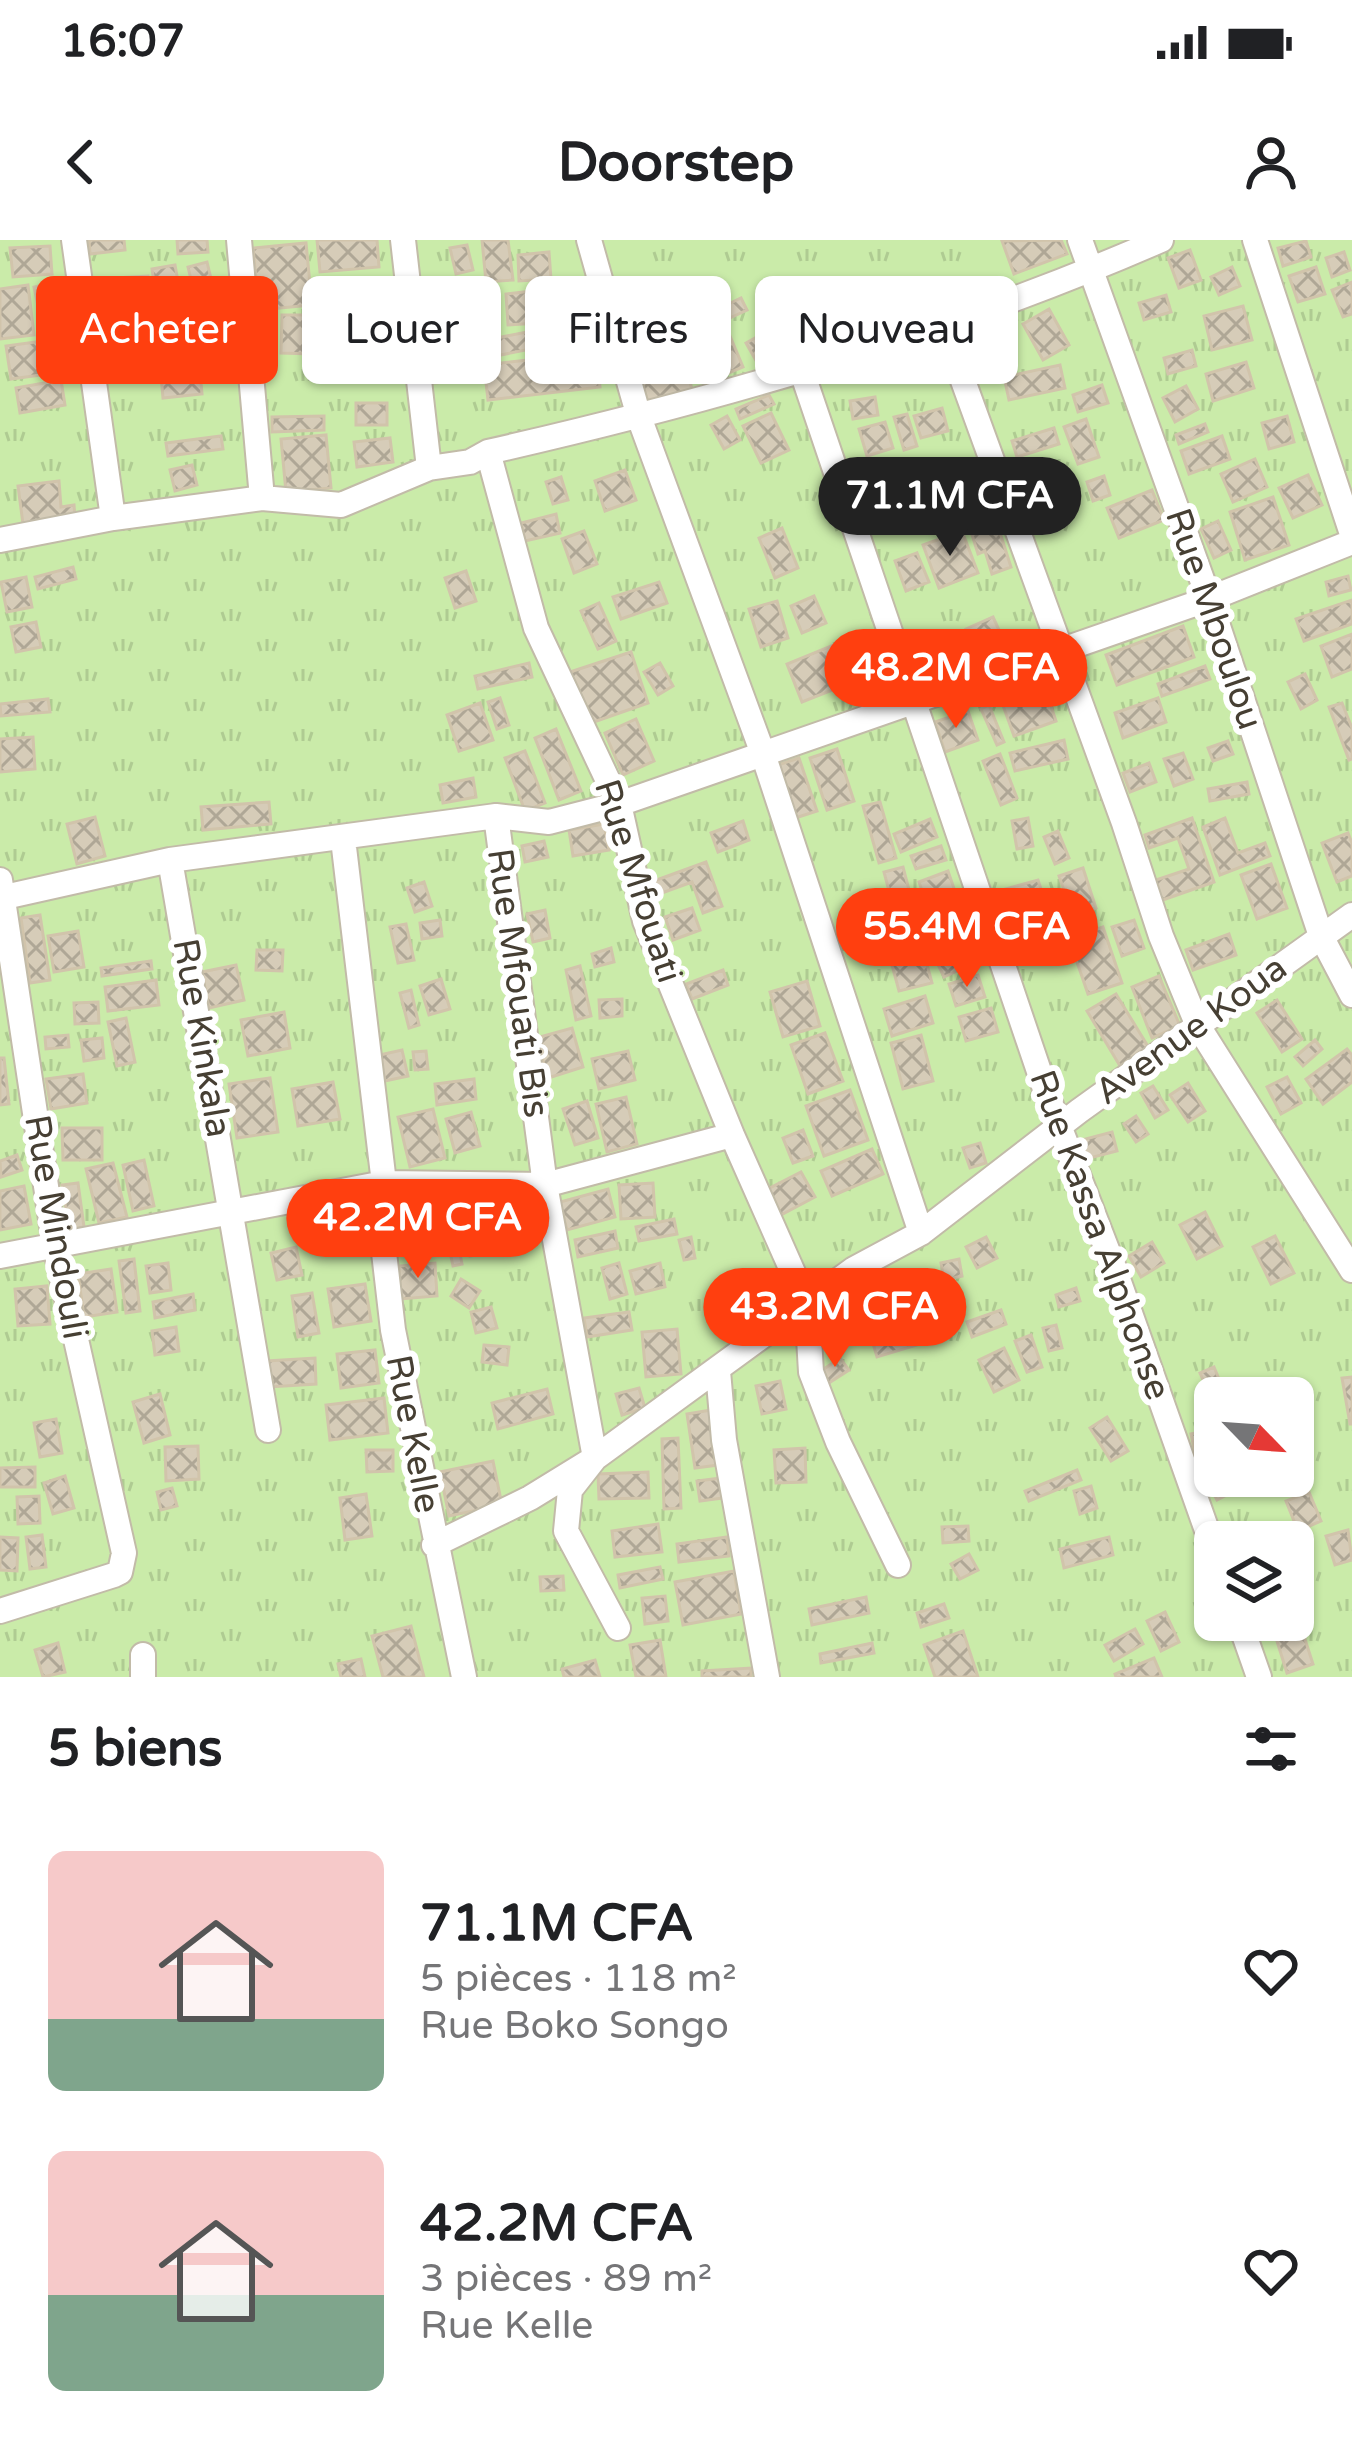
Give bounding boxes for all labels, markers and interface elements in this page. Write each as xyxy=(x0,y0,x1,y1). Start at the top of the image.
text: 16:07 xyxy=(60,15,185,69)
icon: back xyxy=(48,129,114,195)
icon: person xyxy=(1238,129,1304,195)
text: Doorstep xyxy=(558,130,794,195)
chip: Acheter xyxy=(36,276,278,384)
chip: Louer xyxy=(302,276,501,384)
chip: Filtres xyxy=(525,276,731,384)
chip: Nouveau xyxy=(755,276,1018,384)
pin: 71.1M CFA xyxy=(813,457,1087,559)
text: 71.1M CFA xyxy=(845,472,1055,519)
street label: Rue Mboulou xyxy=(1156,503,1272,735)
pin: 48.2M CFA xyxy=(819,629,1093,731)
text: 48.2M CFA xyxy=(851,644,1061,691)
street label: Rue Mfouati xyxy=(585,774,691,988)
street label: Rue Mfouati Bis xyxy=(478,846,558,1120)
pin: 55.4M CFA xyxy=(830,888,1104,990)
text: 55.4M CFA xyxy=(863,903,1071,950)
street label: Rue Kinkala xyxy=(163,935,241,1141)
street label: Avenue Koua xyxy=(1087,946,1295,1114)
street label: Rue Kassa Alphonse xyxy=(1020,1064,1180,1406)
street label: Rue Mindouli xyxy=(15,1111,97,1343)
pin: 42.2M CFA xyxy=(281,1179,555,1281)
text: 42.2M CFA xyxy=(313,1194,523,1241)
pin: 43.2M CFA xyxy=(698,1268,972,1370)
text: 43.2M CFA xyxy=(730,1283,940,1330)
street label: Rue Kelle xyxy=(377,1351,449,1517)
north arrow xyxy=(1194,1377,1314,1497)
map controls xyxy=(1194,1377,1314,1641)
button: layers xyxy=(1194,1521,1314,1641)
icon: filters xyxy=(1238,1716,1304,1782)
text: 5 biens xyxy=(48,1718,223,1780)
text: 71.1M CFA xyxy=(420,1893,694,1955)
icon: home xyxy=(144,1899,288,2043)
icon: heart xyxy=(1238,1938,1304,2004)
text: 5 pièces · 118 m² xyxy=(420,1955,737,2002)
text: Rue Boko Songo xyxy=(420,2002,729,2049)
text: 42.2M CFA xyxy=(420,2193,694,2255)
icon: home xyxy=(144,2199,288,2343)
icon: heart xyxy=(1238,2238,1304,2304)
text: 3 pièces · 89 m² xyxy=(420,2255,712,2302)
text: Rue Kelle xyxy=(420,2302,593,2349)

